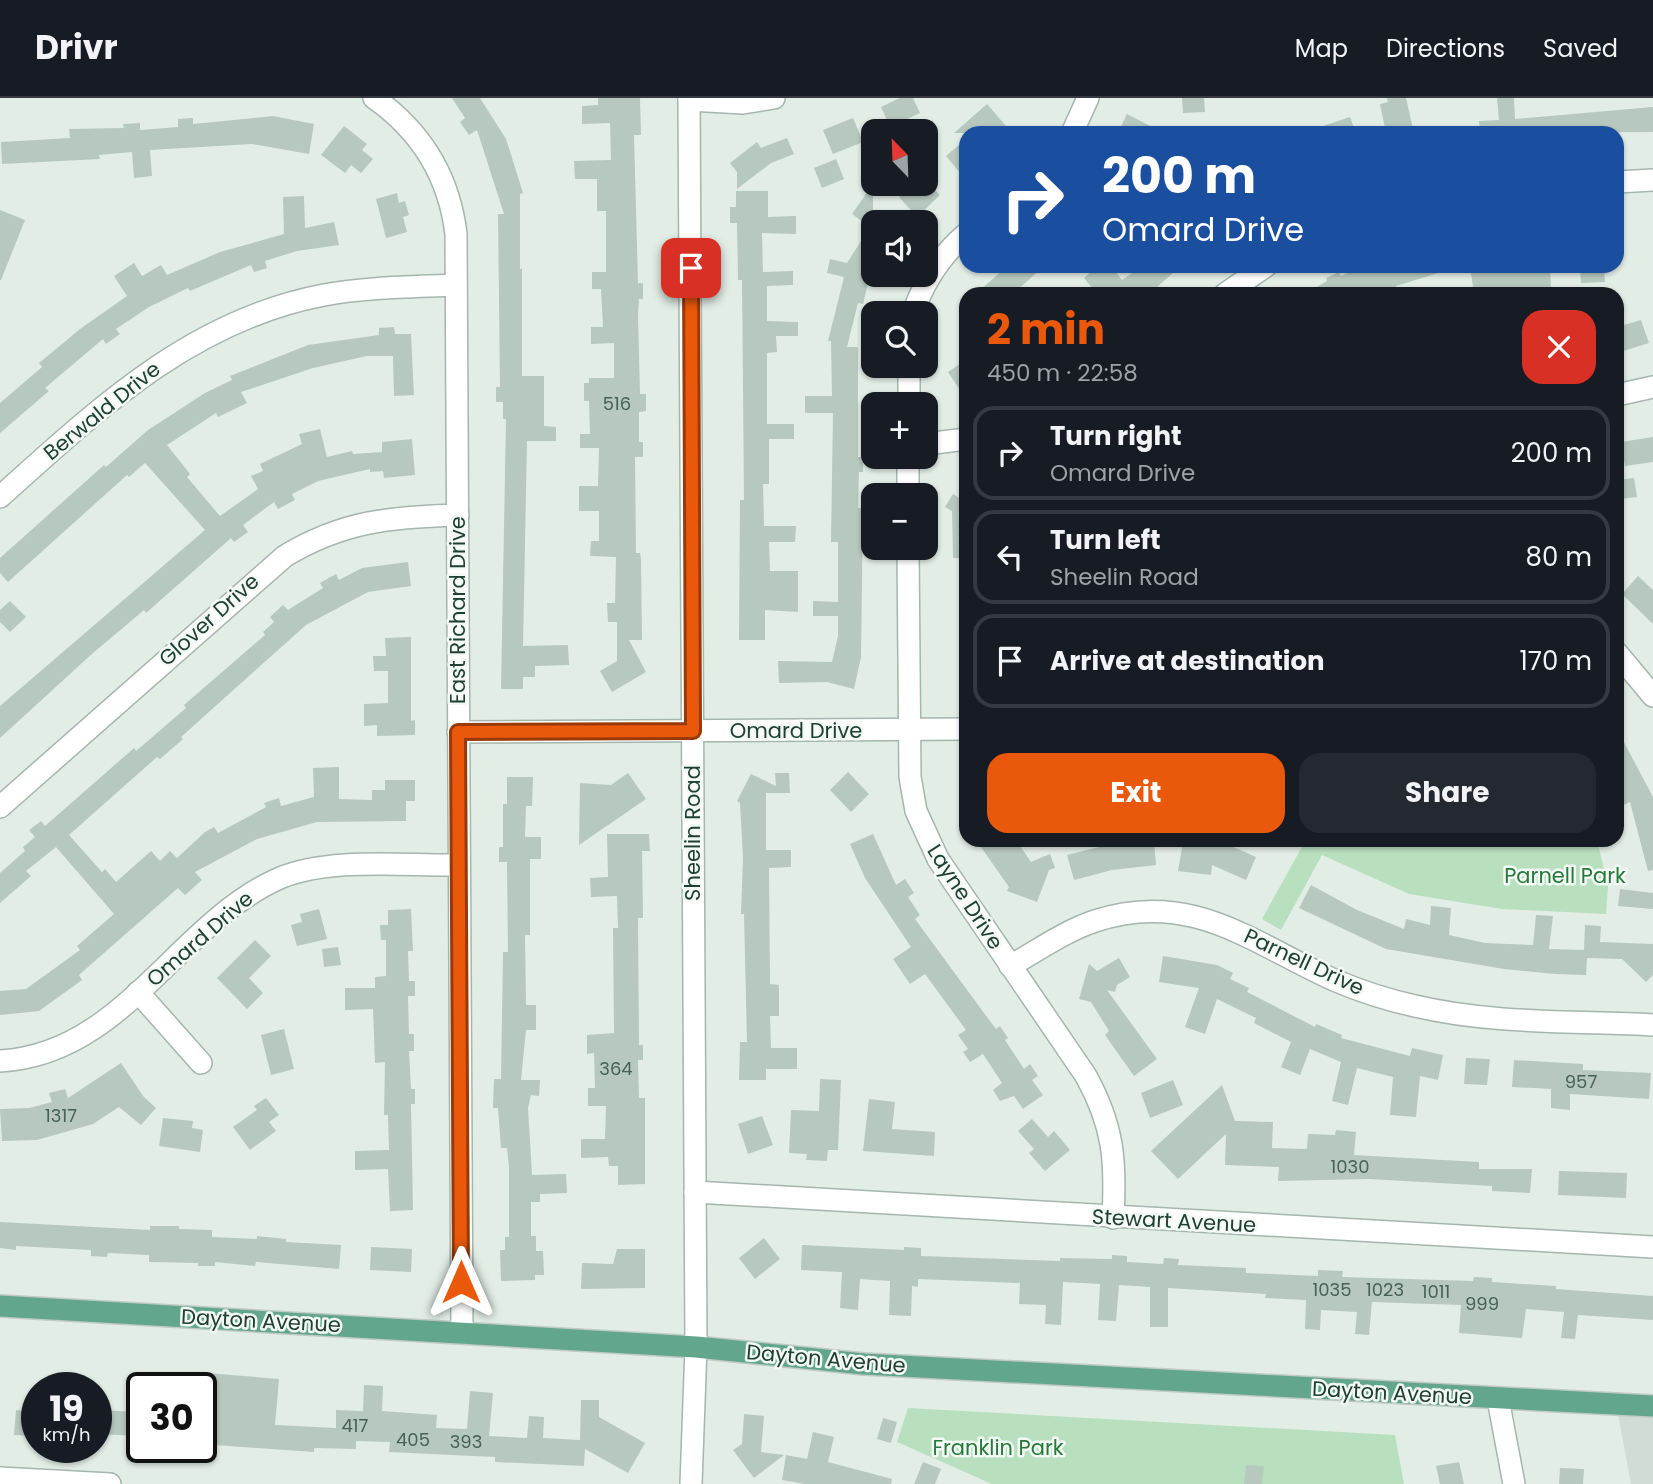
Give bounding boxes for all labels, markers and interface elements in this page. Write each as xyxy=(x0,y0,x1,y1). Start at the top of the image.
text: Drivr xyxy=(35,24,118,71)
text: Map xyxy=(1295,32,1348,65)
text: Directions xyxy=(1386,32,1505,65)
text: Saved xyxy=(1543,32,1618,65)
north arrow xyxy=(861,119,938,196)
map controls xyxy=(861,119,938,560)
text: 200 m xyxy=(1102,142,1256,210)
icon: right xyxy=(987,154,1078,245)
text: Omard Drive xyxy=(1102,207,1304,252)
button: sound xyxy=(861,210,938,287)
pin xyxy=(661,238,721,298)
icon: arrive xyxy=(672,249,710,287)
text: 2 min xyxy=(987,300,1105,359)
button: search xyxy=(861,301,938,378)
button: close xyxy=(1522,310,1596,384)
street label: Berwald Drive xyxy=(37,354,166,467)
text: 450 m · 22:58 xyxy=(987,357,1138,389)
house number: 516 xyxy=(603,391,631,416)
button: + xyxy=(861,392,938,469)
text: Turn right xyxy=(1050,418,1182,454)
icon: right xyxy=(991,434,1029,472)
text: 200 m xyxy=(1511,435,1592,471)
text: Omard Drive xyxy=(1050,457,1195,489)
button: − xyxy=(861,483,938,560)
street label: East Richard Drive xyxy=(443,516,472,704)
text: Turn left xyxy=(1050,522,1161,558)
icon: left xyxy=(991,538,1029,576)
text: 80 m xyxy=(1526,539,1592,575)
text: Sheelin Road xyxy=(1050,561,1199,593)
street label: Glover Drive xyxy=(152,567,265,673)
icon: arrive xyxy=(991,642,1029,680)
text: Arrive at destination xyxy=(1050,643,1325,679)
text: 170 m xyxy=(1519,643,1592,679)
street label: Omard Drive xyxy=(730,716,862,745)
button: Exit xyxy=(987,753,1285,833)
button: Share xyxy=(1299,753,1596,833)
street label: Sheelin Road xyxy=(678,765,707,901)
street label: Layne Drive xyxy=(921,839,1010,955)
park label: Parnell Park xyxy=(1504,861,1626,890)
street label: Omard Drive xyxy=(140,884,259,993)
street label: Parnell Drive xyxy=(1240,921,1369,1002)
house number: 364 xyxy=(599,1056,633,1081)
house number: 957 xyxy=(1565,1069,1597,1094)
house number: 1317 xyxy=(45,1103,77,1128)
house number: 1030 xyxy=(1331,1154,1369,1179)
street label: Stewart Avenue xyxy=(1091,1202,1257,1239)
position arrow xyxy=(424,1245,498,1319)
house number: 1035 xyxy=(1313,1277,1351,1302)
house number: 1023 xyxy=(1366,1277,1404,1302)
house number: 1011 xyxy=(1422,1279,1450,1304)
house number: 999 xyxy=(1465,1291,1499,1316)
street label: Dayton Avenue xyxy=(180,1302,342,1339)
street label: Dayton Avenue xyxy=(745,1337,907,1380)
speed limit sign: 30 xyxy=(126,1372,217,1463)
street label: Dayton Avenue xyxy=(1311,1374,1473,1411)
text: 19 xyxy=(49,1384,84,1433)
house number: 417 xyxy=(342,1413,369,1438)
text: km/h xyxy=(43,1422,90,1447)
house number: 405 xyxy=(396,1427,430,1452)
house number: 393 xyxy=(450,1429,482,1454)
park label: Franklin Park xyxy=(932,1433,1064,1462)

